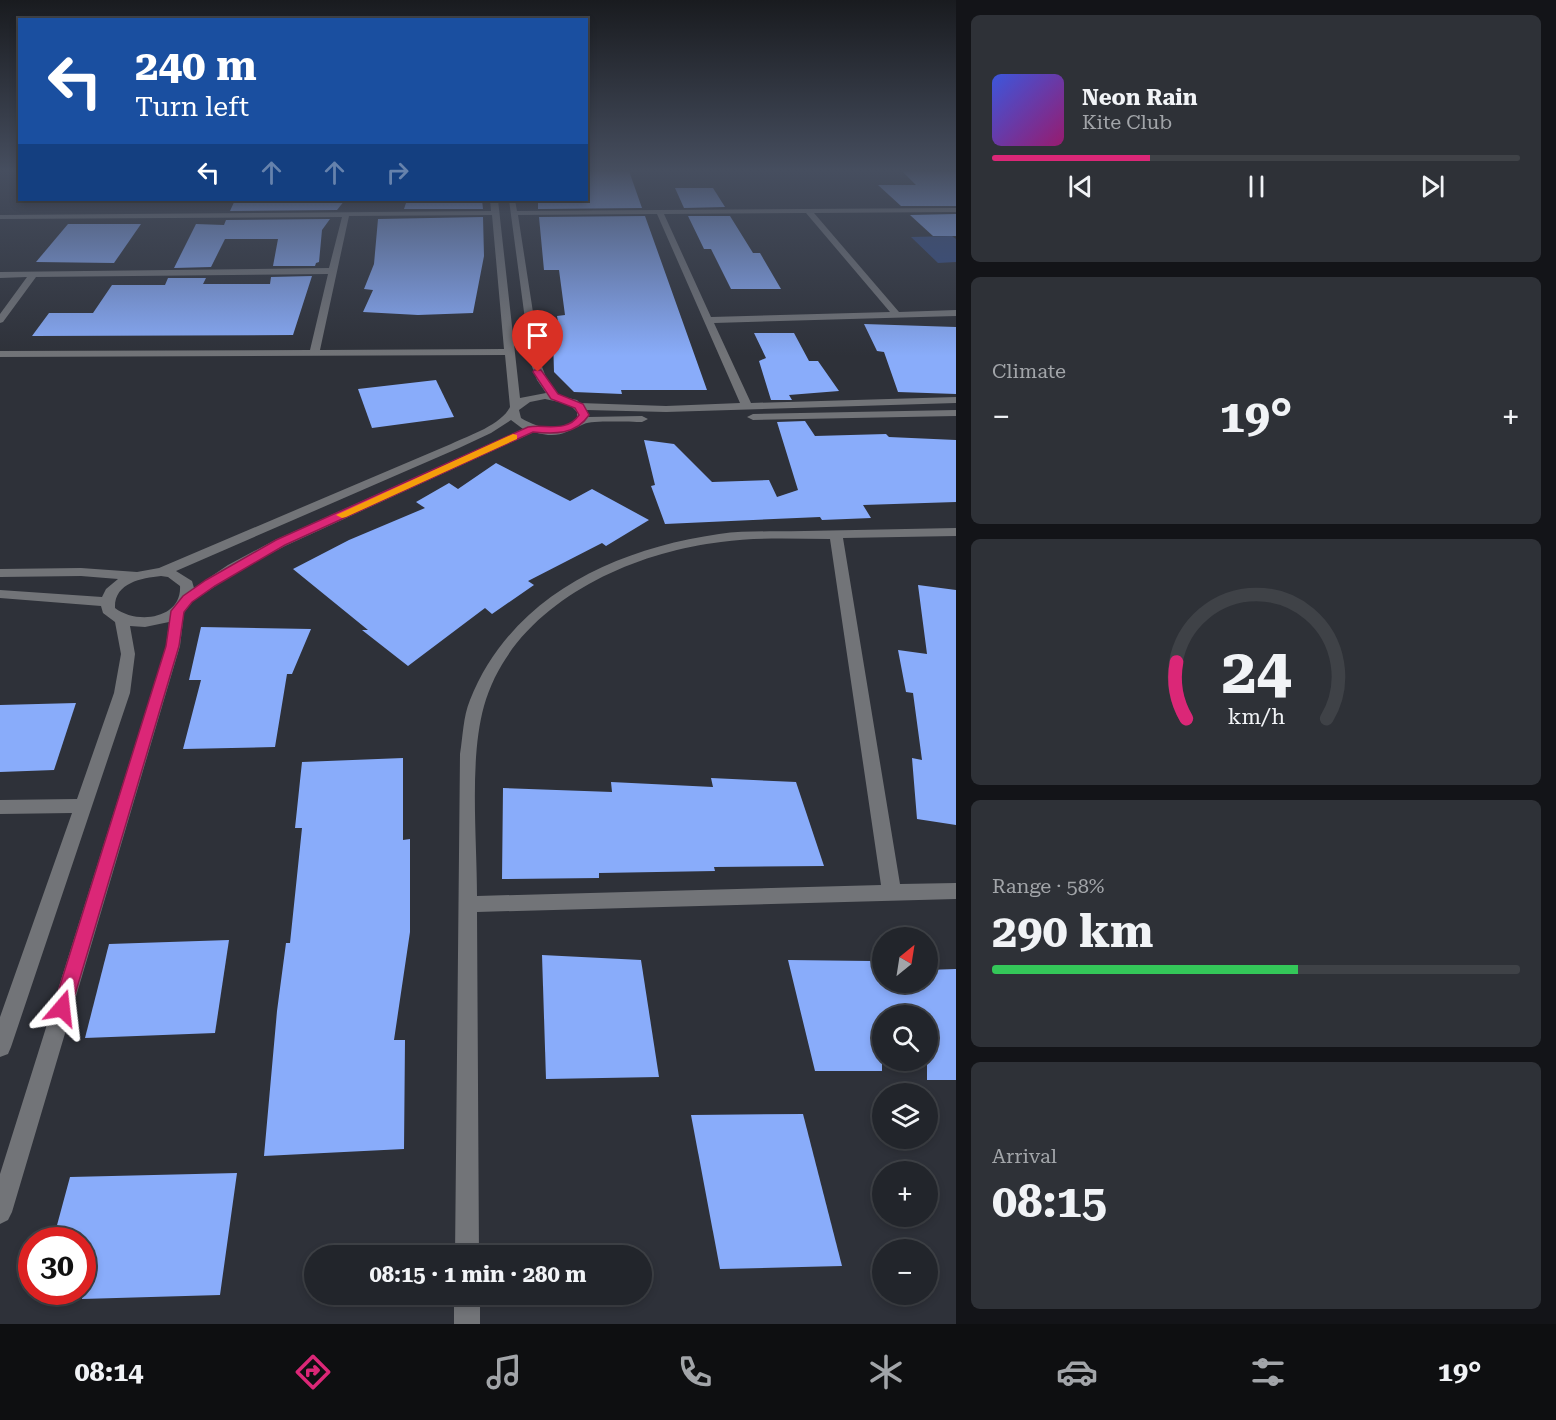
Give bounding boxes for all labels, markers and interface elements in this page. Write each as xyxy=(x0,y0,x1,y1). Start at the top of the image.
text: 240 m xyxy=(135,41,257,90)
icon: left xyxy=(36,42,114,120)
text: Neon Rain xyxy=(1082,85,1197,110)
text: Turn left xyxy=(135,91,249,123)
text: Kite Club xyxy=(1082,110,1172,134)
icon: left xyxy=(192,156,225,189)
icon: ahead xyxy=(255,156,288,189)
icon: ahead xyxy=(318,156,351,189)
icon: right xyxy=(381,156,414,189)
icon: previous xyxy=(1064,170,1097,203)
icon: pause xyxy=(1240,170,1273,203)
icon: next xyxy=(1416,170,1449,203)
pin xyxy=(512,310,563,372)
icon: arrive xyxy=(521,319,554,352)
text: Climate xyxy=(992,359,1066,383)
text: 19° xyxy=(1220,390,1292,443)
text: − xyxy=(992,397,1010,436)
text: + xyxy=(1502,397,1520,436)
text: 24 xyxy=(1221,635,1291,708)
text: km/h xyxy=(1227,704,1285,729)
text: Range · 58% xyxy=(992,874,1104,898)
text: 290 km xyxy=(992,905,1153,958)
north arrow xyxy=(872,927,938,993)
map controls xyxy=(872,927,938,1305)
position arrow xyxy=(30,976,94,1040)
button: search xyxy=(872,1005,938,1071)
button: layers xyxy=(872,1083,938,1149)
text: Arrival xyxy=(992,1144,1057,1168)
button: + xyxy=(872,1161,938,1227)
text: 08:15 xyxy=(992,1175,1107,1228)
speed limit sign: 30 xyxy=(18,1227,96,1305)
button: − xyxy=(872,1239,938,1305)
text: 08:15 · 1 min · 280 m xyxy=(369,1262,587,1287)
icon: directions xyxy=(292,1351,334,1393)
icon: music xyxy=(483,1351,525,1393)
icon: phone xyxy=(674,1351,716,1393)
icon: climate xyxy=(865,1351,907,1393)
icon: car xyxy=(1056,1351,1098,1393)
icon: filters xyxy=(1247,1351,1289,1393)
text: 08:14 xyxy=(74,1356,143,1388)
text: 19° xyxy=(1438,1356,1482,1388)

